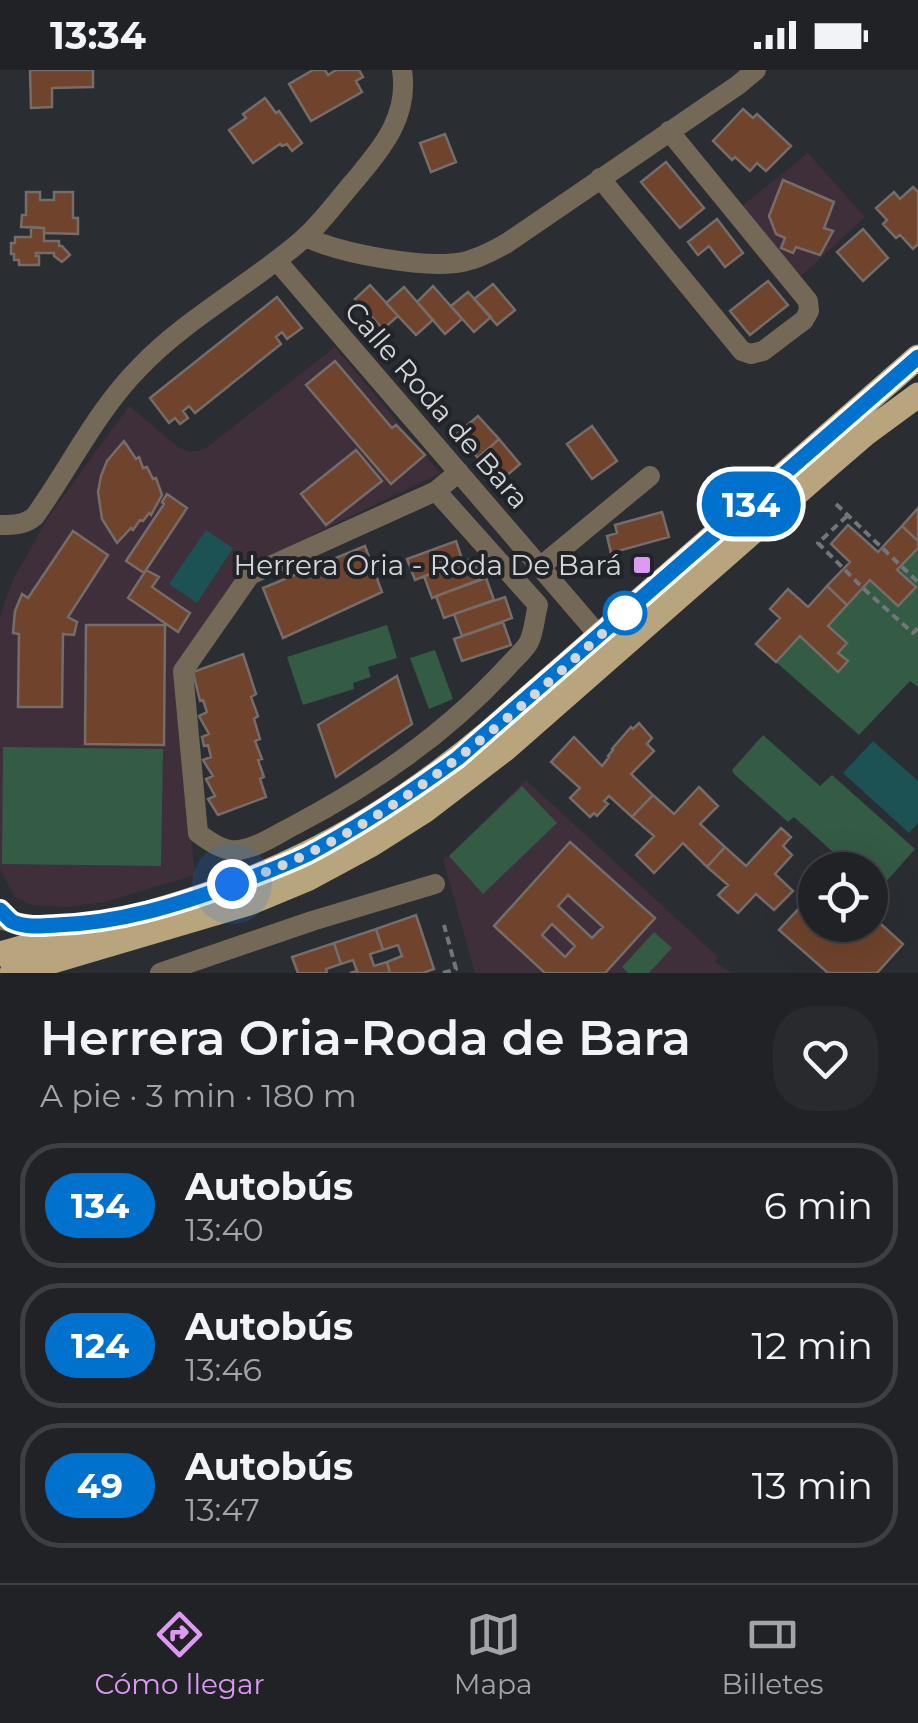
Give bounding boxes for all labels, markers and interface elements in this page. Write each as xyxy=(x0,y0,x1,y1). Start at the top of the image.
text: 13:34 xyxy=(50,12,146,59)
street label: Calle Roda de Bara xyxy=(338,294,536,516)
line badge: 134 xyxy=(694,472,808,536)
text: 134 xyxy=(722,483,780,526)
place label: Herrera Oria - Roda De Bará xyxy=(233,548,622,582)
marker: Herrera Oria - Roda De Bará xyxy=(631,554,653,576)
unlabelled marker xyxy=(604,592,646,634)
map controls xyxy=(798,852,888,942)
button: locate xyxy=(798,852,888,942)
your location xyxy=(207,859,257,909)
button: heart xyxy=(773,1006,878,1111)
text: Herrera Oria-Roda de Bara xyxy=(40,1009,691,1067)
text: A pie · 3 min · 180 m xyxy=(40,1076,357,1115)
text: Autobús xyxy=(185,1163,353,1210)
text: 6 min xyxy=(764,1182,873,1229)
text: 134 xyxy=(71,1184,129,1227)
text: 13:40 xyxy=(185,1210,264,1249)
text: Autobús xyxy=(185,1303,353,1350)
text: 12 min xyxy=(752,1322,873,1369)
text: 124 xyxy=(71,1324,129,1367)
text: 13:46 xyxy=(185,1350,262,1389)
text: Autobús xyxy=(185,1443,353,1490)
text: 13 min xyxy=(752,1462,873,1509)
text: 49 xyxy=(77,1464,123,1507)
text: 13:47 xyxy=(185,1490,260,1529)
tab: Cómo llegar xyxy=(95,1607,265,1701)
tab: Mapa xyxy=(454,1607,532,1701)
tab: Billetes xyxy=(721,1607,824,1701)

